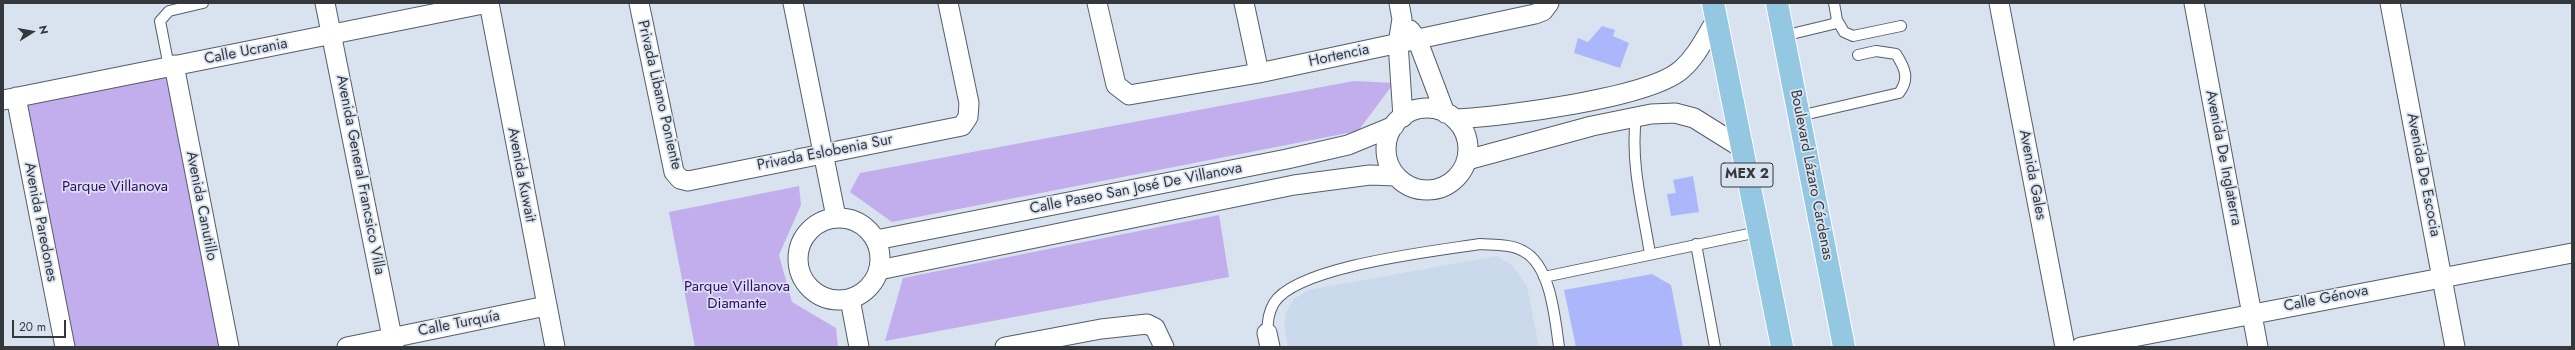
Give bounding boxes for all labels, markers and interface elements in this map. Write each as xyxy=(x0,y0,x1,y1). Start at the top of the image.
north arrow xyxy=(12,12,52,52)
street label: Privada Libano Poniente xyxy=(633,19,685,171)
text: N xyxy=(35,24,52,36)
street label: Calle Ucrania xyxy=(203,35,289,69)
street label: Hortencia xyxy=(1307,41,1371,71)
street label: Avenida General Francsico Villa xyxy=(332,74,388,276)
street label: Boulevard Lázaro Cárdenas xyxy=(1786,88,1836,262)
street label: Avenida De Inglaterra xyxy=(2201,89,2245,227)
street label: Avenida De Escocia xyxy=(2402,112,2444,238)
street label: Avenida Kuwait xyxy=(503,126,539,224)
street label: Avenida Gales xyxy=(2014,128,2050,222)
street label: Privada Eslobenia Sur xyxy=(756,131,894,175)
street label: Avenida Canutillo xyxy=(182,150,220,262)
street label: Calle Paseo San José De Villanova xyxy=(1028,160,1244,218)
street label: Avenida Paredones xyxy=(20,161,60,283)
road number: MEX 2 xyxy=(1721,163,1773,187)
park label: Parque Villanova xyxy=(62,178,168,196)
park label: Parque Villanova Diamante xyxy=(684,278,790,313)
street label: Calle Génova xyxy=(2282,282,2370,316)
street label: Calle Turquía xyxy=(417,307,501,341)
scale bar xyxy=(14,312,68,338)
text: 20 m xyxy=(19,318,46,336)

